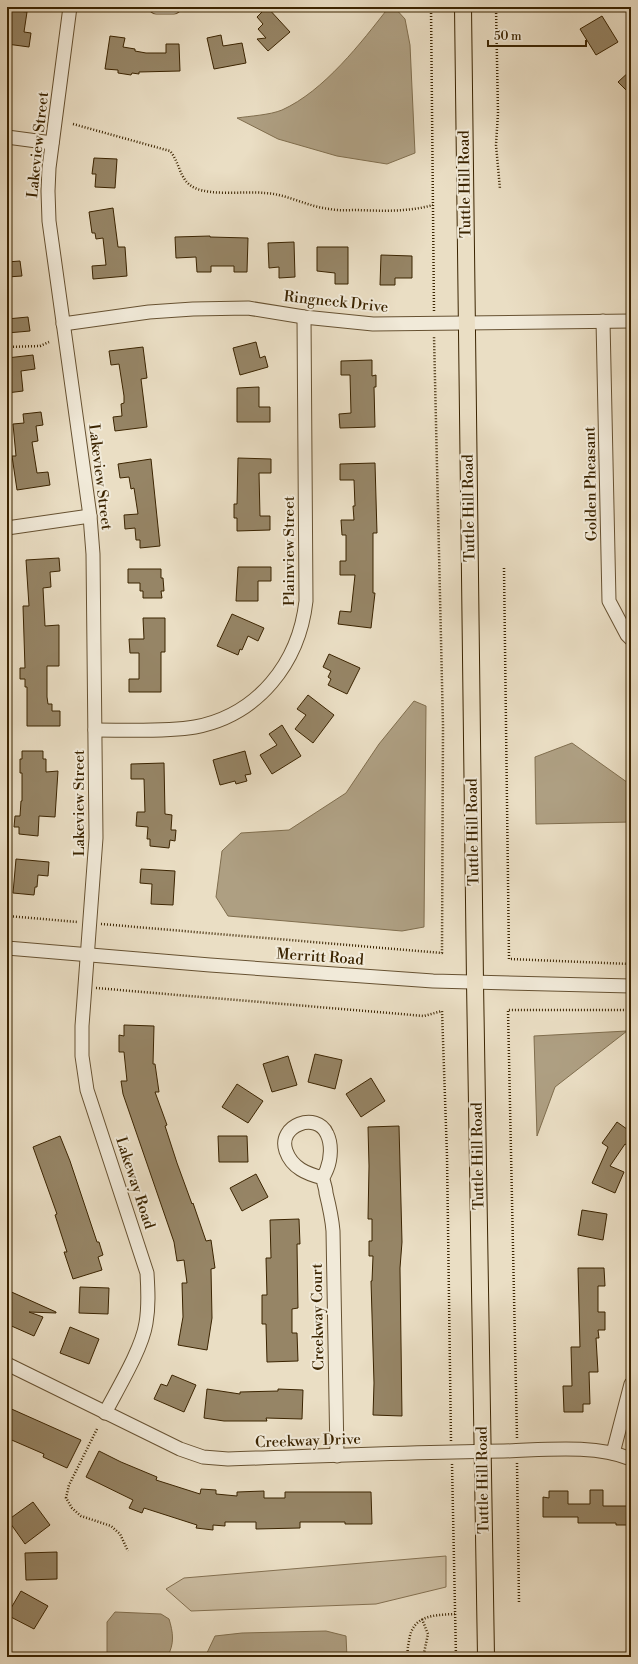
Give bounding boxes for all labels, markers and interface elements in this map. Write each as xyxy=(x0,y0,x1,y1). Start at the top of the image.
scale bar xyxy=(488,22,586,48)
text: 50 m xyxy=(494,29,522,44)
street label: Lakeview Street xyxy=(23,90,53,199)
street label: Tuttle Hill Road xyxy=(455,130,475,238)
street label: Ringneck Drive xyxy=(283,287,389,317)
street label: Lakeview Street xyxy=(84,423,116,532)
street label: Golden Pheasant xyxy=(580,426,602,542)
street label: Tuttle Hill Road xyxy=(459,454,479,562)
street label: Plainview Street xyxy=(280,495,299,606)
street label: Lakeview Street xyxy=(70,749,89,856)
street label: Tuttle Hill Road xyxy=(463,778,483,886)
street label: Merritt Road xyxy=(276,944,365,970)
street label: Tuttle Hill Road xyxy=(468,1102,488,1210)
street label: Lakeway Road xyxy=(111,1134,159,1232)
street label: Creekway Court xyxy=(308,1262,328,1371)
street label: Tuttle Hill Road xyxy=(473,1426,493,1534)
street label: Creekway Drive xyxy=(255,1430,361,1452)

